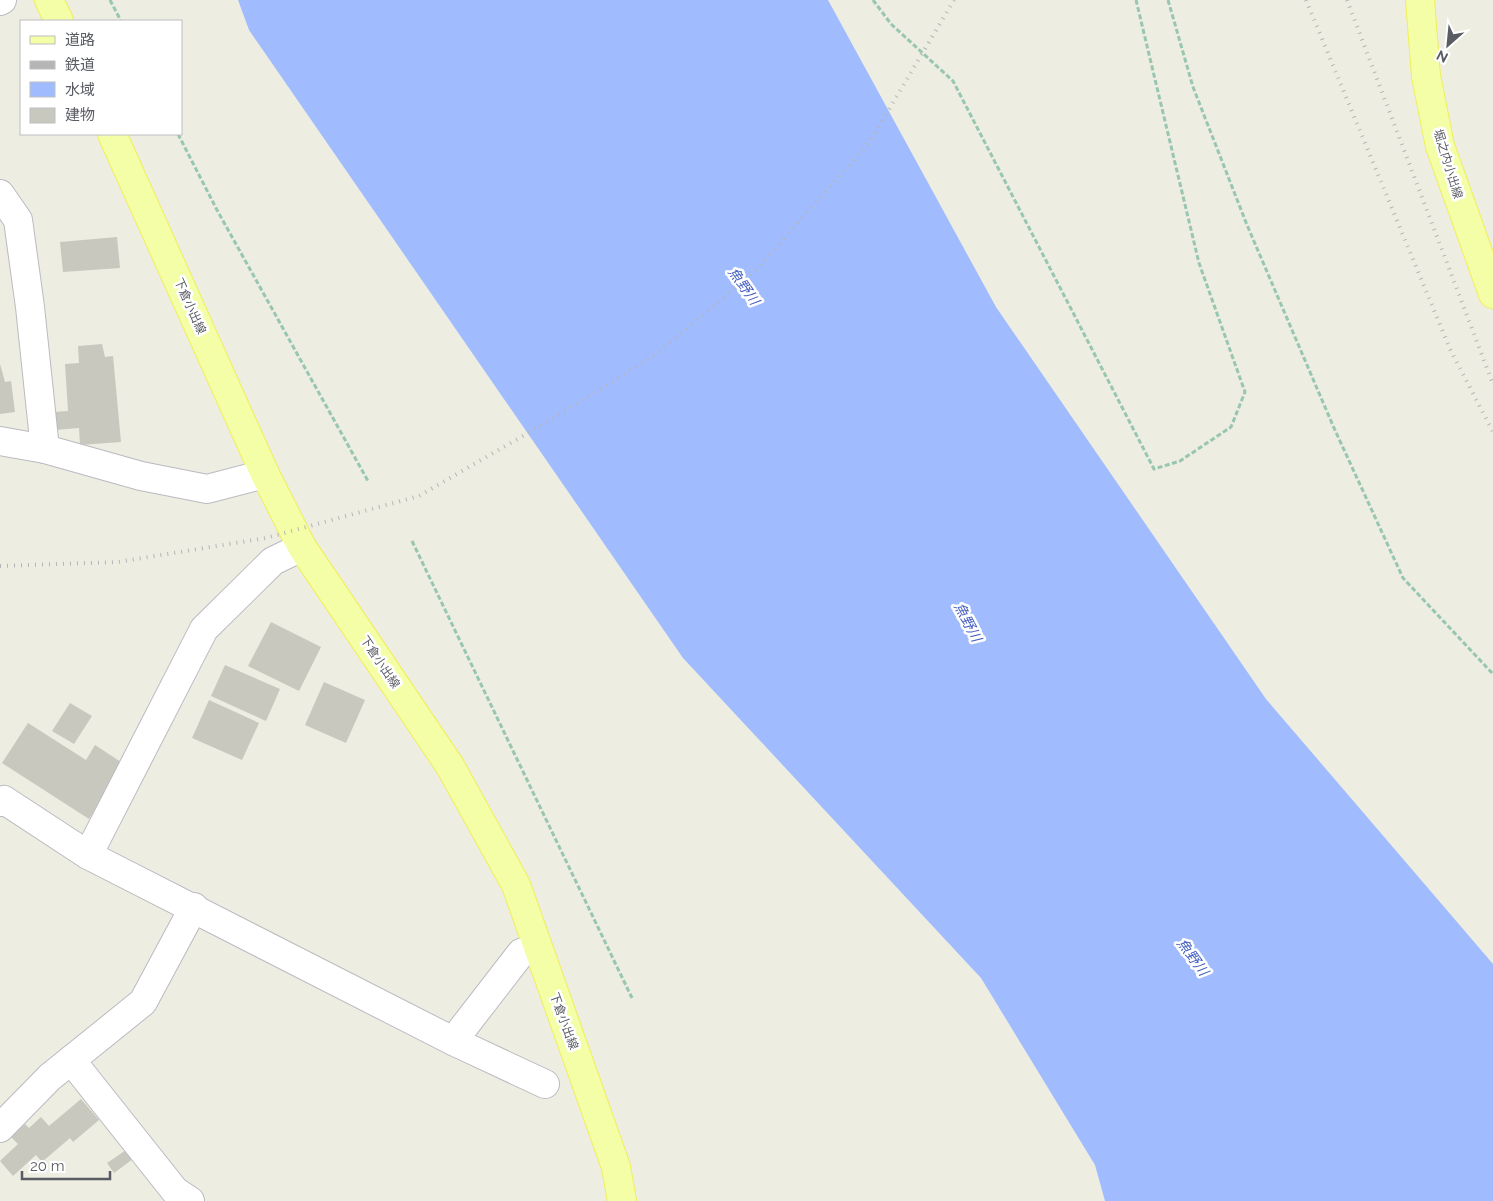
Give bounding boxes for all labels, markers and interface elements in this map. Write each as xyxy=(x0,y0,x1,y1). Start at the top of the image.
legend xyxy=(20,20,182,135)
north arrow xyxy=(1423,20,1473,70)
text: 道路 xyxy=(65,31,95,49)
text: N xyxy=(1434,47,1450,66)
text: 鉄道 xyxy=(65,56,95,74)
text: 水域 xyxy=(65,81,95,99)
text: 建物 xyxy=(65,106,95,124)
street label: 堀之内小出線 xyxy=(1431,128,1465,200)
water label: 魚野川 xyxy=(725,264,764,309)
street label: 下倉小出線 xyxy=(171,276,209,336)
water label: 魚野川 xyxy=(951,600,986,646)
street label: 下倉小出線 xyxy=(357,633,403,691)
water label: 魚野川 xyxy=(1174,935,1213,980)
street label: 下倉小出線 xyxy=(547,990,581,1052)
scale bar xyxy=(22,1148,110,1180)
text: 20 m xyxy=(30,1157,65,1175)

